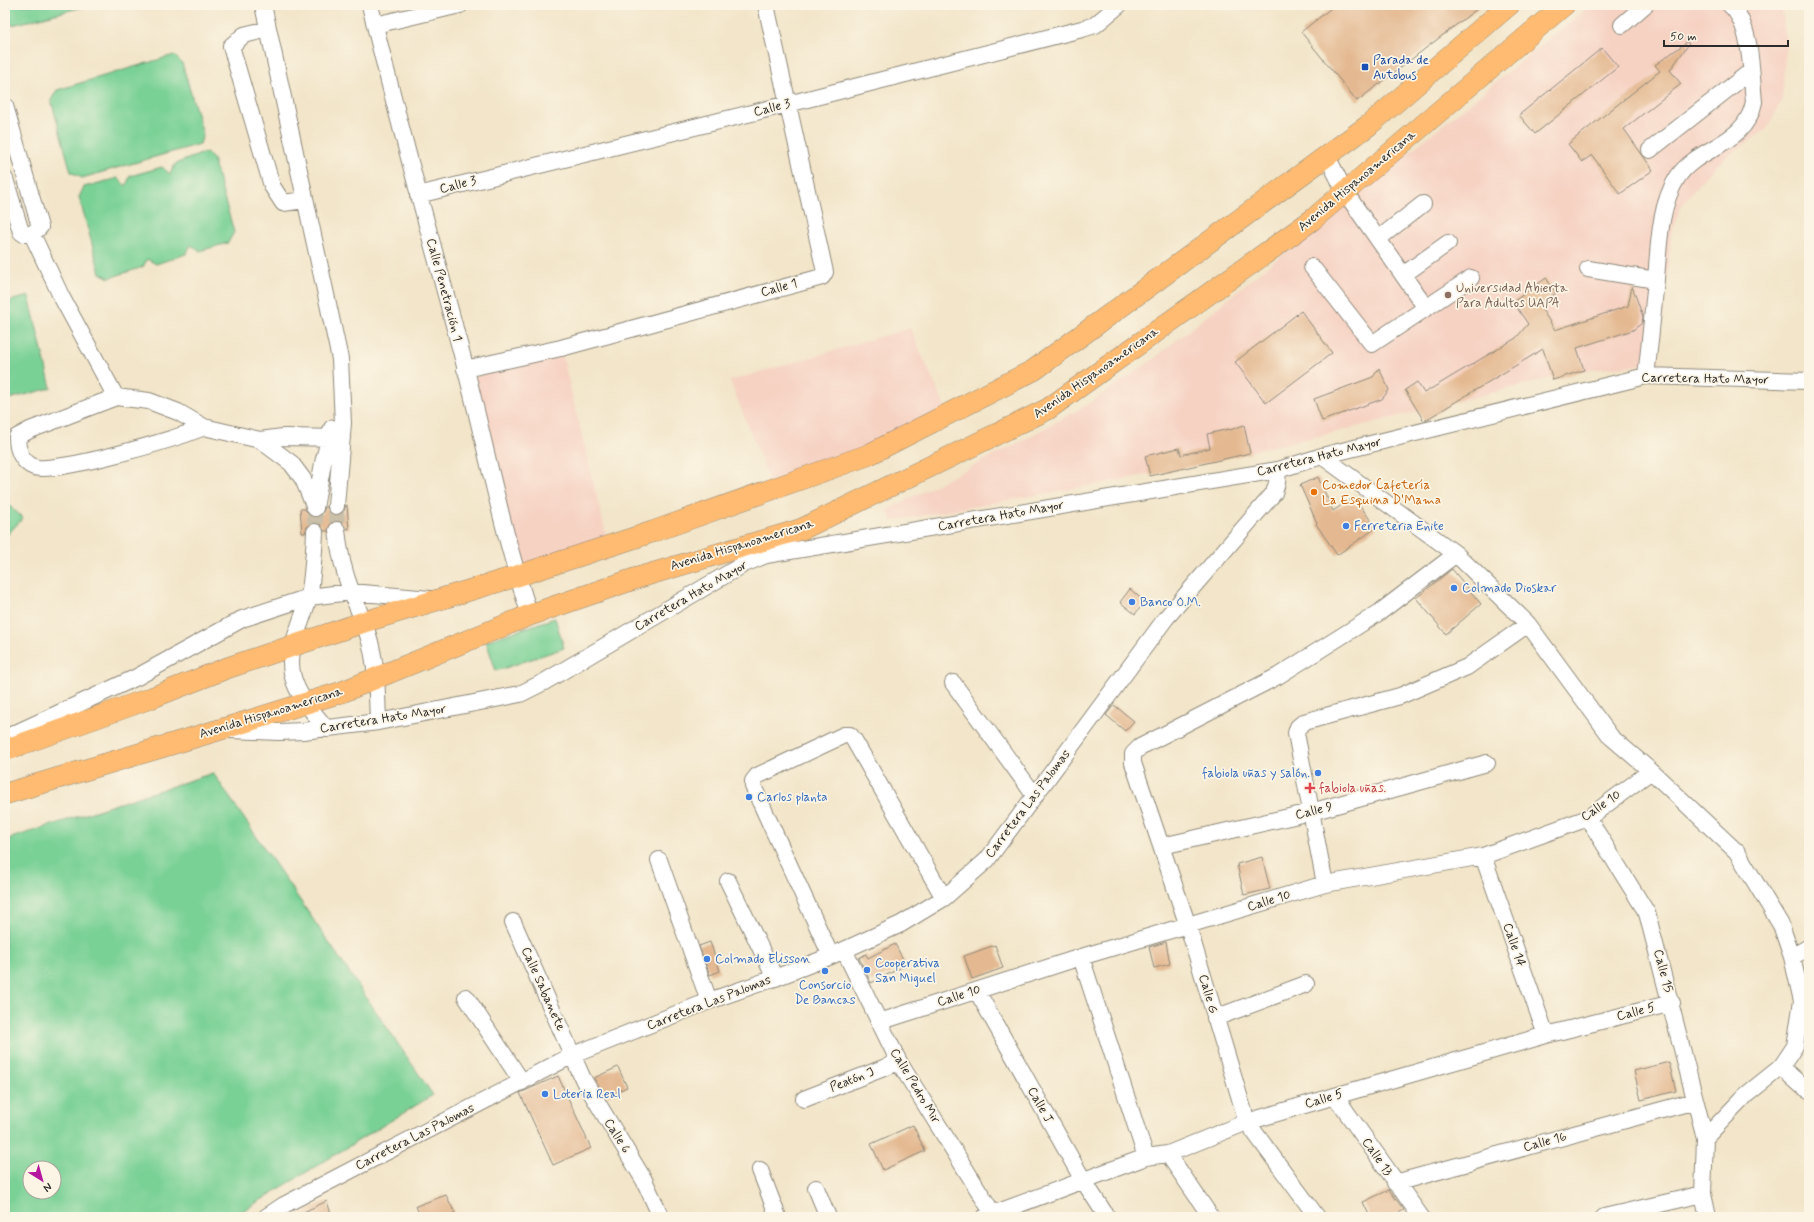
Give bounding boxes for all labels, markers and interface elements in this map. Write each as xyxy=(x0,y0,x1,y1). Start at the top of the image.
scale bar xyxy=(1664,22,1788,48)
text: 50 m xyxy=(1670,29,1697,45)
place label: Parada de Autobus xyxy=(1373,52,1429,84)
marker: Parada de Autobus xyxy=(1360,62,1370,72)
street label: Calle 3 xyxy=(752,95,792,121)
street label: Avenida Hispanoamericana xyxy=(1294,126,1420,235)
street label: Calle 3 xyxy=(438,172,478,198)
street label: Calle Penetración 1 xyxy=(422,236,466,344)
street label: Calle 1 xyxy=(759,275,799,301)
place label: Universidad Abierta Para Adultos UAPA xyxy=(1456,280,1568,312)
marker: Universidad Abierta Para Adultos UAPA xyxy=(1443,290,1453,300)
street label: Avenida Hispanoamericana xyxy=(1030,323,1162,423)
street label: Carretera Hato Mayor xyxy=(1641,369,1769,389)
street label: Carretera Hato Mayor xyxy=(1255,433,1383,481)
place label: Comedor Cafetería La Esquina D'Mama xyxy=(1322,477,1441,509)
marker: Comedor Cafetería La Esquina D'Mama xyxy=(1309,487,1319,497)
street label: Carretera Hato Mayor xyxy=(937,496,1066,535)
street label: Avenida Hispanoamericana xyxy=(668,515,816,575)
place label: Ferreteria Enite xyxy=(1354,518,1444,535)
marker: Ferreteria Enite xyxy=(1341,521,1351,531)
street label: Carretera Hato Mayor xyxy=(631,556,751,635)
place label: Colmado Dioskar xyxy=(1462,580,1557,597)
marker: Colmado Dioskar xyxy=(1449,583,1459,593)
place label: Banco O.M. xyxy=(1140,594,1201,611)
marker: Banco O.M. xyxy=(1127,597,1137,607)
street label: Avenida Hispanoamericana xyxy=(197,683,345,743)
street label: Carretera Hato Mayor xyxy=(319,701,448,737)
street label: Carretera Las Palomas xyxy=(982,746,1074,862)
place label: fabiola uñas y salón. xyxy=(1202,765,1310,782)
marker: fabiola uñas y salón. xyxy=(1313,768,1323,778)
place label: fabiola uñas. xyxy=(1319,780,1387,797)
marker: fabiola uñas. xyxy=(1304,782,1316,794)
street label: Calle 10 xyxy=(1578,786,1624,826)
place label: Carlos planta xyxy=(757,789,828,806)
marker: Carlos planta xyxy=(744,792,754,802)
street label: Calle 9 xyxy=(1294,798,1334,824)
street label: Calle 10 xyxy=(1245,886,1293,916)
street label: Calle 14 xyxy=(1499,921,1529,969)
street label: Calle Sabanete xyxy=(517,944,569,1034)
street label: Calle 15 xyxy=(1649,947,1677,995)
place label: Colmado Elisson xyxy=(715,951,810,968)
marker: Colmado Elisson xyxy=(702,954,712,964)
place label: Cooperativa San Miguel xyxy=(875,955,940,987)
marker: Cooperativa San Miguel xyxy=(862,965,872,975)
marker: Consorcio De Bancas xyxy=(820,966,830,976)
street label: Carretera Las Palomas xyxy=(645,971,774,1035)
street label: Calle G xyxy=(1194,972,1222,1016)
place label: Consorcio De Bancas xyxy=(795,977,856,1009)
street label: Calle 10 xyxy=(935,981,983,1011)
street label: Calle 5 xyxy=(1615,999,1657,1025)
street label: Calle Pedro Mir xyxy=(886,1045,944,1127)
street label: Peatón J xyxy=(827,1064,877,1096)
street label: Calle J xyxy=(1023,1084,1057,1127)
street label: Calle 5 xyxy=(1303,1085,1345,1113)
place label: Loteria Real xyxy=(553,1086,621,1103)
marker: Loteria Real xyxy=(540,1089,550,1099)
street label: Carretera Las Palomas xyxy=(353,1099,478,1174)
street label: Calle 6 xyxy=(600,1115,634,1157)
street label: Calle 16 xyxy=(1521,1128,1569,1156)
street label: Calle 13 xyxy=(1358,1135,1397,1180)
north arrow xyxy=(22,1160,62,1200)
text: N xyxy=(40,1179,55,1195)

